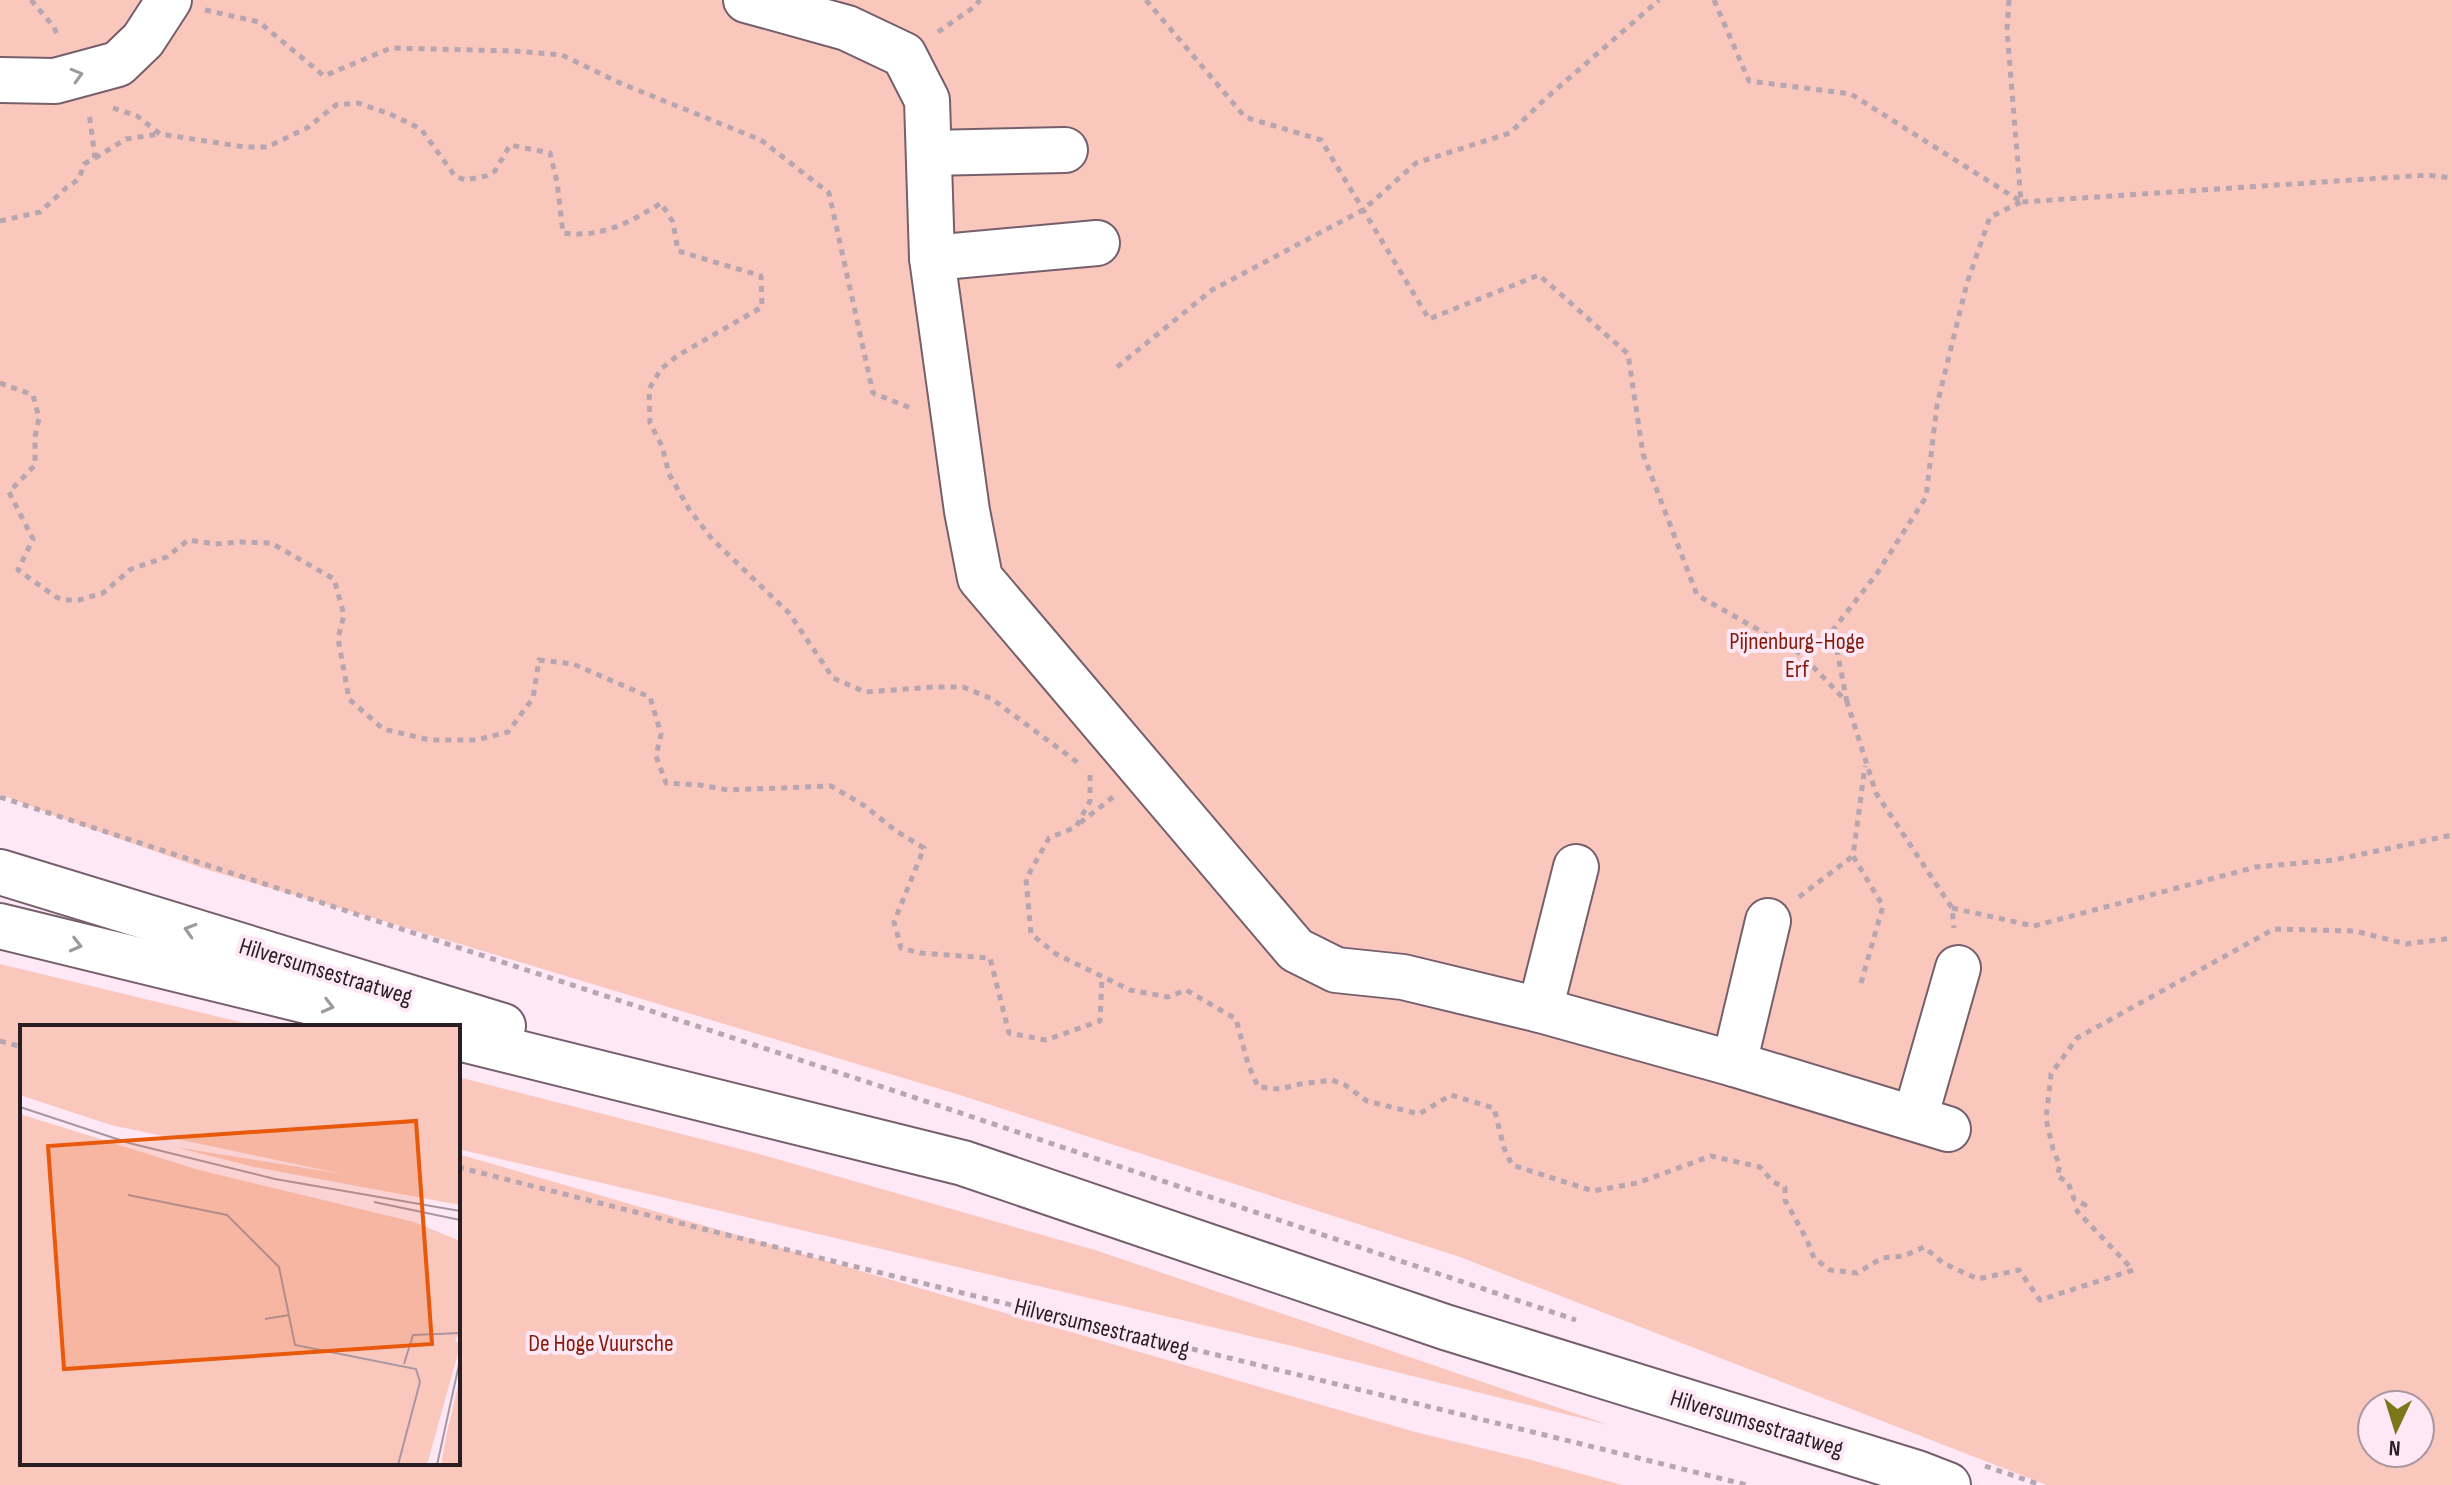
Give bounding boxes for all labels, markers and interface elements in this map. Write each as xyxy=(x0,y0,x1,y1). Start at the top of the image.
one-way arrow xyxy=(70,68,84,84)
park label: Pijnenburg-Hoge Erf xyxy=(1729,627,1865,684)
one-way arrow xyxy=(184,923,198,939)
street label: Hilversumsestraatweg xyxy=(236,931,416,1012)
one-way arrow xyxy=(68,935,82,952)
one-way arrow xyxy=(321,997,335,1014)
inset map xyxy=(20,1025,460,1465)
street label: Hilversumsestraatweg xyxy=(1011,1292,1193,1363)
park label: De Hoge Vuursche xyxy=(528,1329,674,1358)
street label: Hilversumsestraatweg xyxy=(1667,1383,1847,1464)
north arrow xyxy=(2356,1389,2436,1469)
text: N xyxy=(2388,1434,2402,1461)

